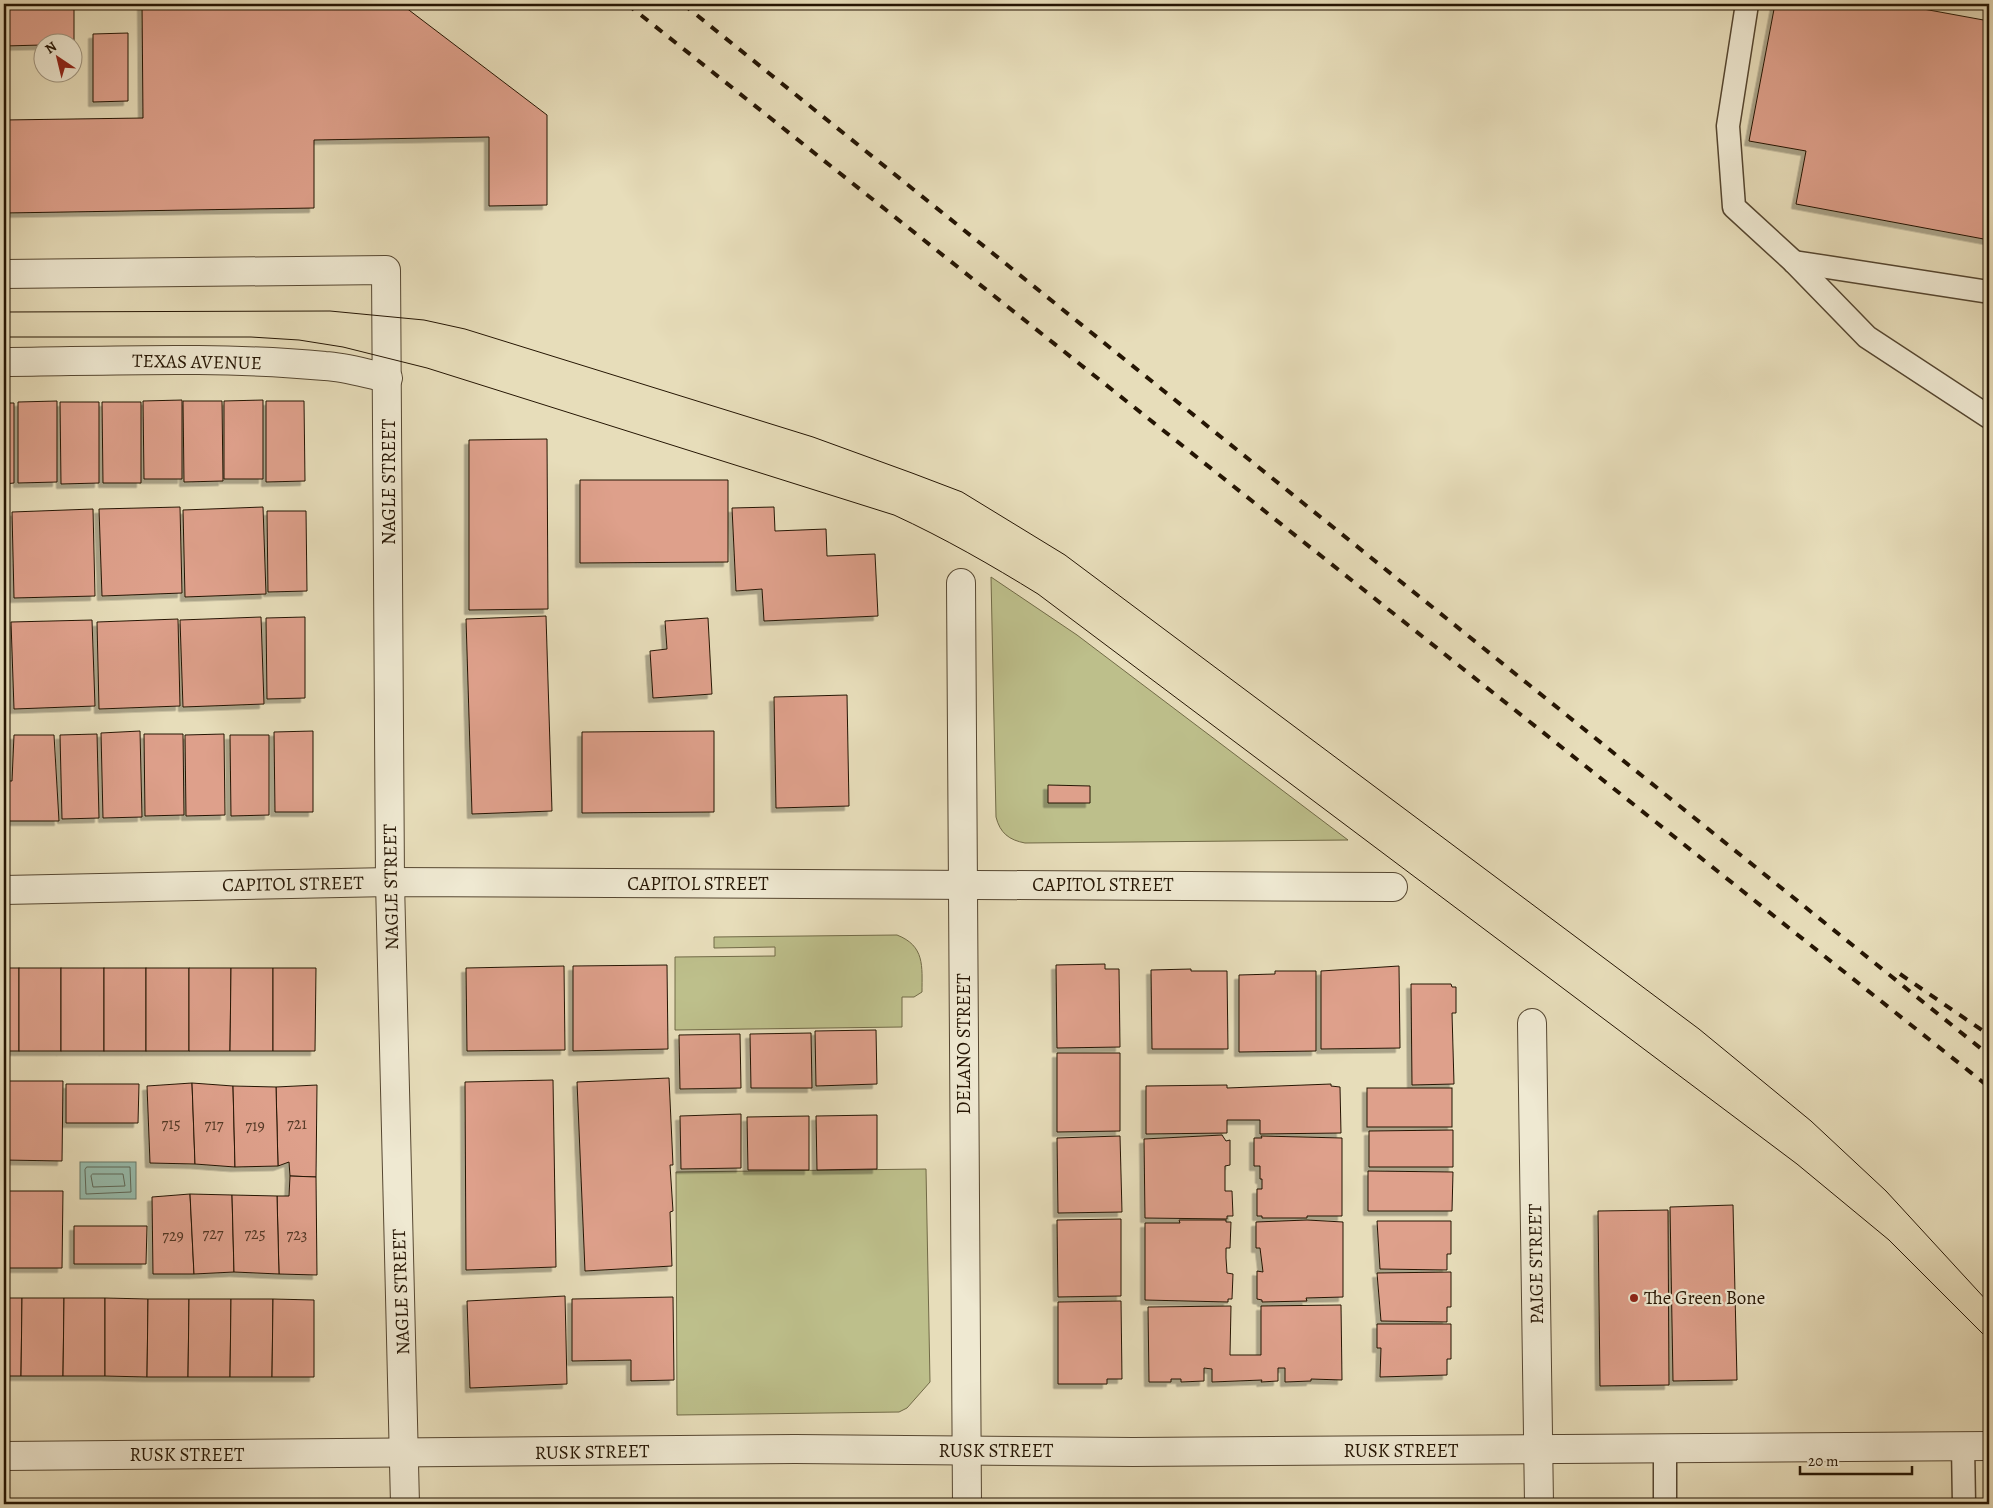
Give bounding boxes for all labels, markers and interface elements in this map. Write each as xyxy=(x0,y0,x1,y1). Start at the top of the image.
north arrow xyxy=(32,32,82,82)
text: N xyxy=(41,37,60,58)
street label: TEXAS AVENUE xyxy=(132,348,262,376)
street label: NAGLE STREET xyxy=(376,418,402,545)
street label: NAGLE STREET xyxy=(377,823,405,950)
street label: CAPITOL STREET xyxy=(222,870,365,898)
street label: CAPITOL STREET xyxy=(627,871,769,897)
street label: CAPITOL STREET xyxy=(1032,872,1174,898)
street label: DELANO STREET xyxy=(951,973,977,1115)
house number: 715 xyxy=(161,1113,181,1135)
house number: 721 xyxy=(287,1113,307,1135)
house number: 717 xyxy=(205,1114,224,1136)
house number: 719 xyxy=(245,1115,265,1137)
street label: PAIGE STREET xyxy=(1522,1203,1550,1324)
house number: 727 xyxy=(202,1223,224,1245)
house number: 725 xyxy=(244,1223,266,1245)
house number: 723 xyxy=(287,1224,307,1246)
house number: 729 xyxy=(162,1225,184,1247)
street label: NAGLE STREET xyxy=(386,1228,416,1356)
place label: The Green Bone xyxy=(1644,1285,1765,1311)
marker: The Green Bone xyxy=(1628,1292,1640,1304)
street label: RUSK STREET xyxy=(534,1438,650,1466)
street label: RUSK STREET xyxy=(939,1438,1054,1464)
street label: RUSK STREET xyxy=(1344,1438,1459,1464)
street label: RUSK STREET xyxy=(130,1442,245,1468)
scale bar xyxy=(1800,1443,1913,1475)
text: 20 m xyxy=(1808,1451,1839,1471)

